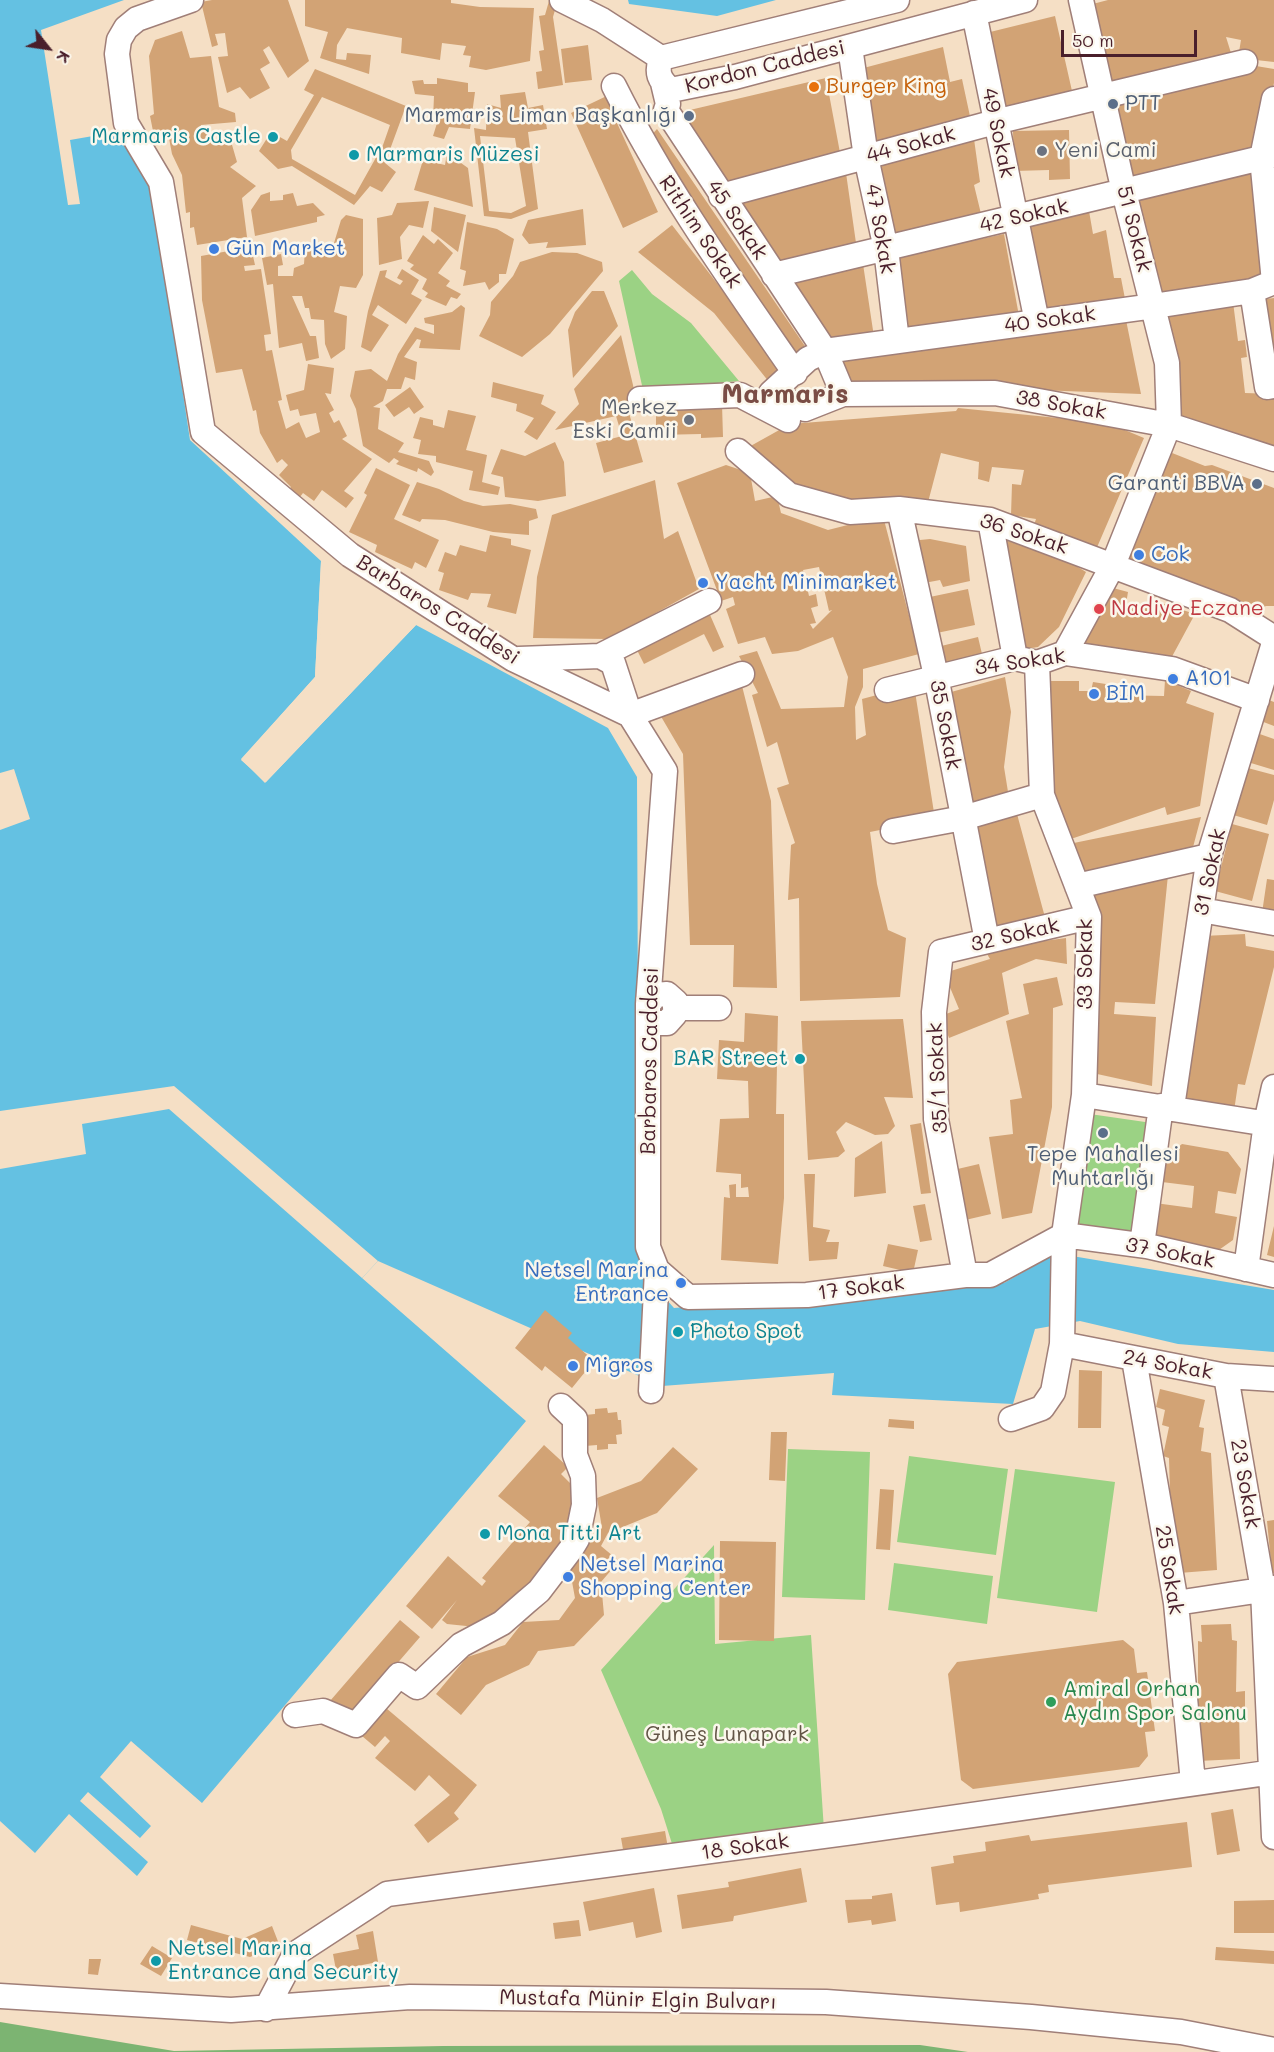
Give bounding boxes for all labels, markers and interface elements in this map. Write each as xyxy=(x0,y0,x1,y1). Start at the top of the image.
north arrow xyxy=(18,18,78,78)
scale bar xyxy=(1064,18,1200,56)
text: 50 m xyxy=(1072,28,1114,52)
street label: Kordon Caddesi xyxy=(682,35,848,99)
text: K xyxy=(52,47,76,67)
place label: Burger King xyxy=(826,74,946,100)
marker: Burger King xyxy=(807,80,821,94)
street label: 49 Sokak xyxy=(976,86,1020,180)
place label: PTT xyxy=(1125,91,1161,117)
marker: PTT xyxy=(1106,97,1120,111)
place label: Marmaris Liman Başkanlığı xyxy=(404,103,677,129)
marker: Marmaris Liman Başkanlığı xyxy=(682,109,696,123)
street label: 44 Sokak xyxy=(864,121,958,169)
place label: Marmaris Castle xyxy=(91,124,261,150)
marker: Marmaris Castle xyxy=(266,130,280,144)
place label: Yeni Cami xyxy=(1054,138,1157,164)
place label: Marmaris Müzesi xyxy=(366,142,540,168)
marker: Yeni Cami xyxy=(1035,144,1049,158)
marker: Marmaris Müzesi xyxy=(347,148,361,162)
street label: Rithim Sokak xyxy=(653,171,747,293)
street label: 45 Sokak xyxy=(701,175,773,265)
street label: 47 Sokak xyxy=(860,182,900,276)
street label: 51 Sokak xyxy=(1111,183,1157,275)
street label: 42 Sokak xyxy=(977,194,1071,238)
place label: Gün Market xyxy=(226,236,345,262)
marker: Gün Market xyxy=(207,242,221,256)
street label: 40 Sokak xyxy=(1003,301,1097,339)
district label: Marmaris xyxy=(721,379,849,411)
street label: 38 Sokak xyxy=(1014,385,1108,425)
place label: Merkez Eski Camii xyxy=(573,395,677,445)
marker: Merkez Eski Camii xyxy=(682,413,696,427)
place label: Garanti BBVA xyxy=(1108,471,1245,497)
marker: Garanti BBVA xyxy=(1250,477,1264,491)
street label: 36 Sokak xyxy=(977,508,1071,560)
place label: Cok xyxy=(1151,542,1190,568)
marker: Cok xyxy=(1132,548,1146,562)
street label: Barbaros Caddesi xyxy=(352,550,524,670)
place label: Yacht Minimarket xyxy=(715,570,897,596)
marker: Yacht Minimarket xyxy=(696,576,710,590)
place label: Nadiye Eczane xyxy=(1111,596,1264,622)
marker: Nadiye Eczane xyxy=(1092,602,1106,616)
street label: 34 Sokak xyxy=(973,643,1067,681)
place label: A101 xyxy=(1185,666,1231,692)
marker: A101 xyxy=(1166,672,1180,686)
street label: 35 Sokak xyxy=(924,678,966,772)
place label: BİM xyxy=(1106,681,1145,707)
marker: BİM xyxy=(1087,687,1101,701)
street label: 31 Sokak xyxy=(1189,826,1231,918)
street label: 32 Sokak xyxy=(968,913,1062,957)
street label: 33 Sokak xyxy=(1073,919,1099,1009)
street label: Barbaros Caddesi xyxy=(636,967,664,1155)
street label: 35/1 Sokak xyxy=(923,1022,953,1134)
place label: BAR Street xyxy=(673,1046,788,1072)
marker: BAR Street xyxy=(793,1052,807,1066)
marker: Tepe Mahallesi Muhtarlığı xyxy=(1096,1126,1110,1140)
place label: Tepe Mahallesi Muhtarlığı xyxy=(1027,1142,1179,1192)
street label: 37 Sokak xyxy=(1123,1232,1217,1274)
place label: Netsel Marina Entrance xyxy=(525,1258,669,1308)
street label: 17 Sokak xyxy=(816,1270,906,1306)
marker: Netsel Marina Entrance xyxy=(674,1276,688,1290)
place label: Photo Spot xyxy=(690,1319,802,1345)
marker: Photo Spot xyxy=(671,1325,685,1339)
street label: 24 Sokak xyxy=(1121,1345,1215,1385)
place label: Migros xyxy=(585,1353,654,1379)
marker: Migros xyxy=(566,1359,580,1373)
street label: 23 Sokak xyxy=(1225,1437,1265,1531)
place label: Mona Titti Art xyxy=(497,1521,642,1547)
street label: 25 Sokak xyxy=(1149,1523,1189,1617)
marker: Mona Titti Art xyxy=(478,1527,492,1541)
place label: Netsel Marina Shopping Center xyxy=(580,1552,751,1602)
marker: Netsel Marina Shopping Center xyxy=(561,1570,575,1584)
place label: Amiral Orhan Aydın Spor Salonu xyxy=(1063,1677,1247,1727)
marker: Amiral Orhan Aydın Spor Salonu xyxy=(1044,1695,1058,1709)
park label: Güneş Lunapark xyxy=(645,1722,809,1748)
street label: 18 Sokak xyxy=(699,1828,791,1866)
place label: Netsel Marina Entrance and Security xyxy=(168,1936,399,1986)
marker: Netsel Marina Entrance and Security xyxy=(149,1954,163,1968)
street label: Mustafa Münir Elgin Bulvarı xyxy=(499,1985,777,2015)

